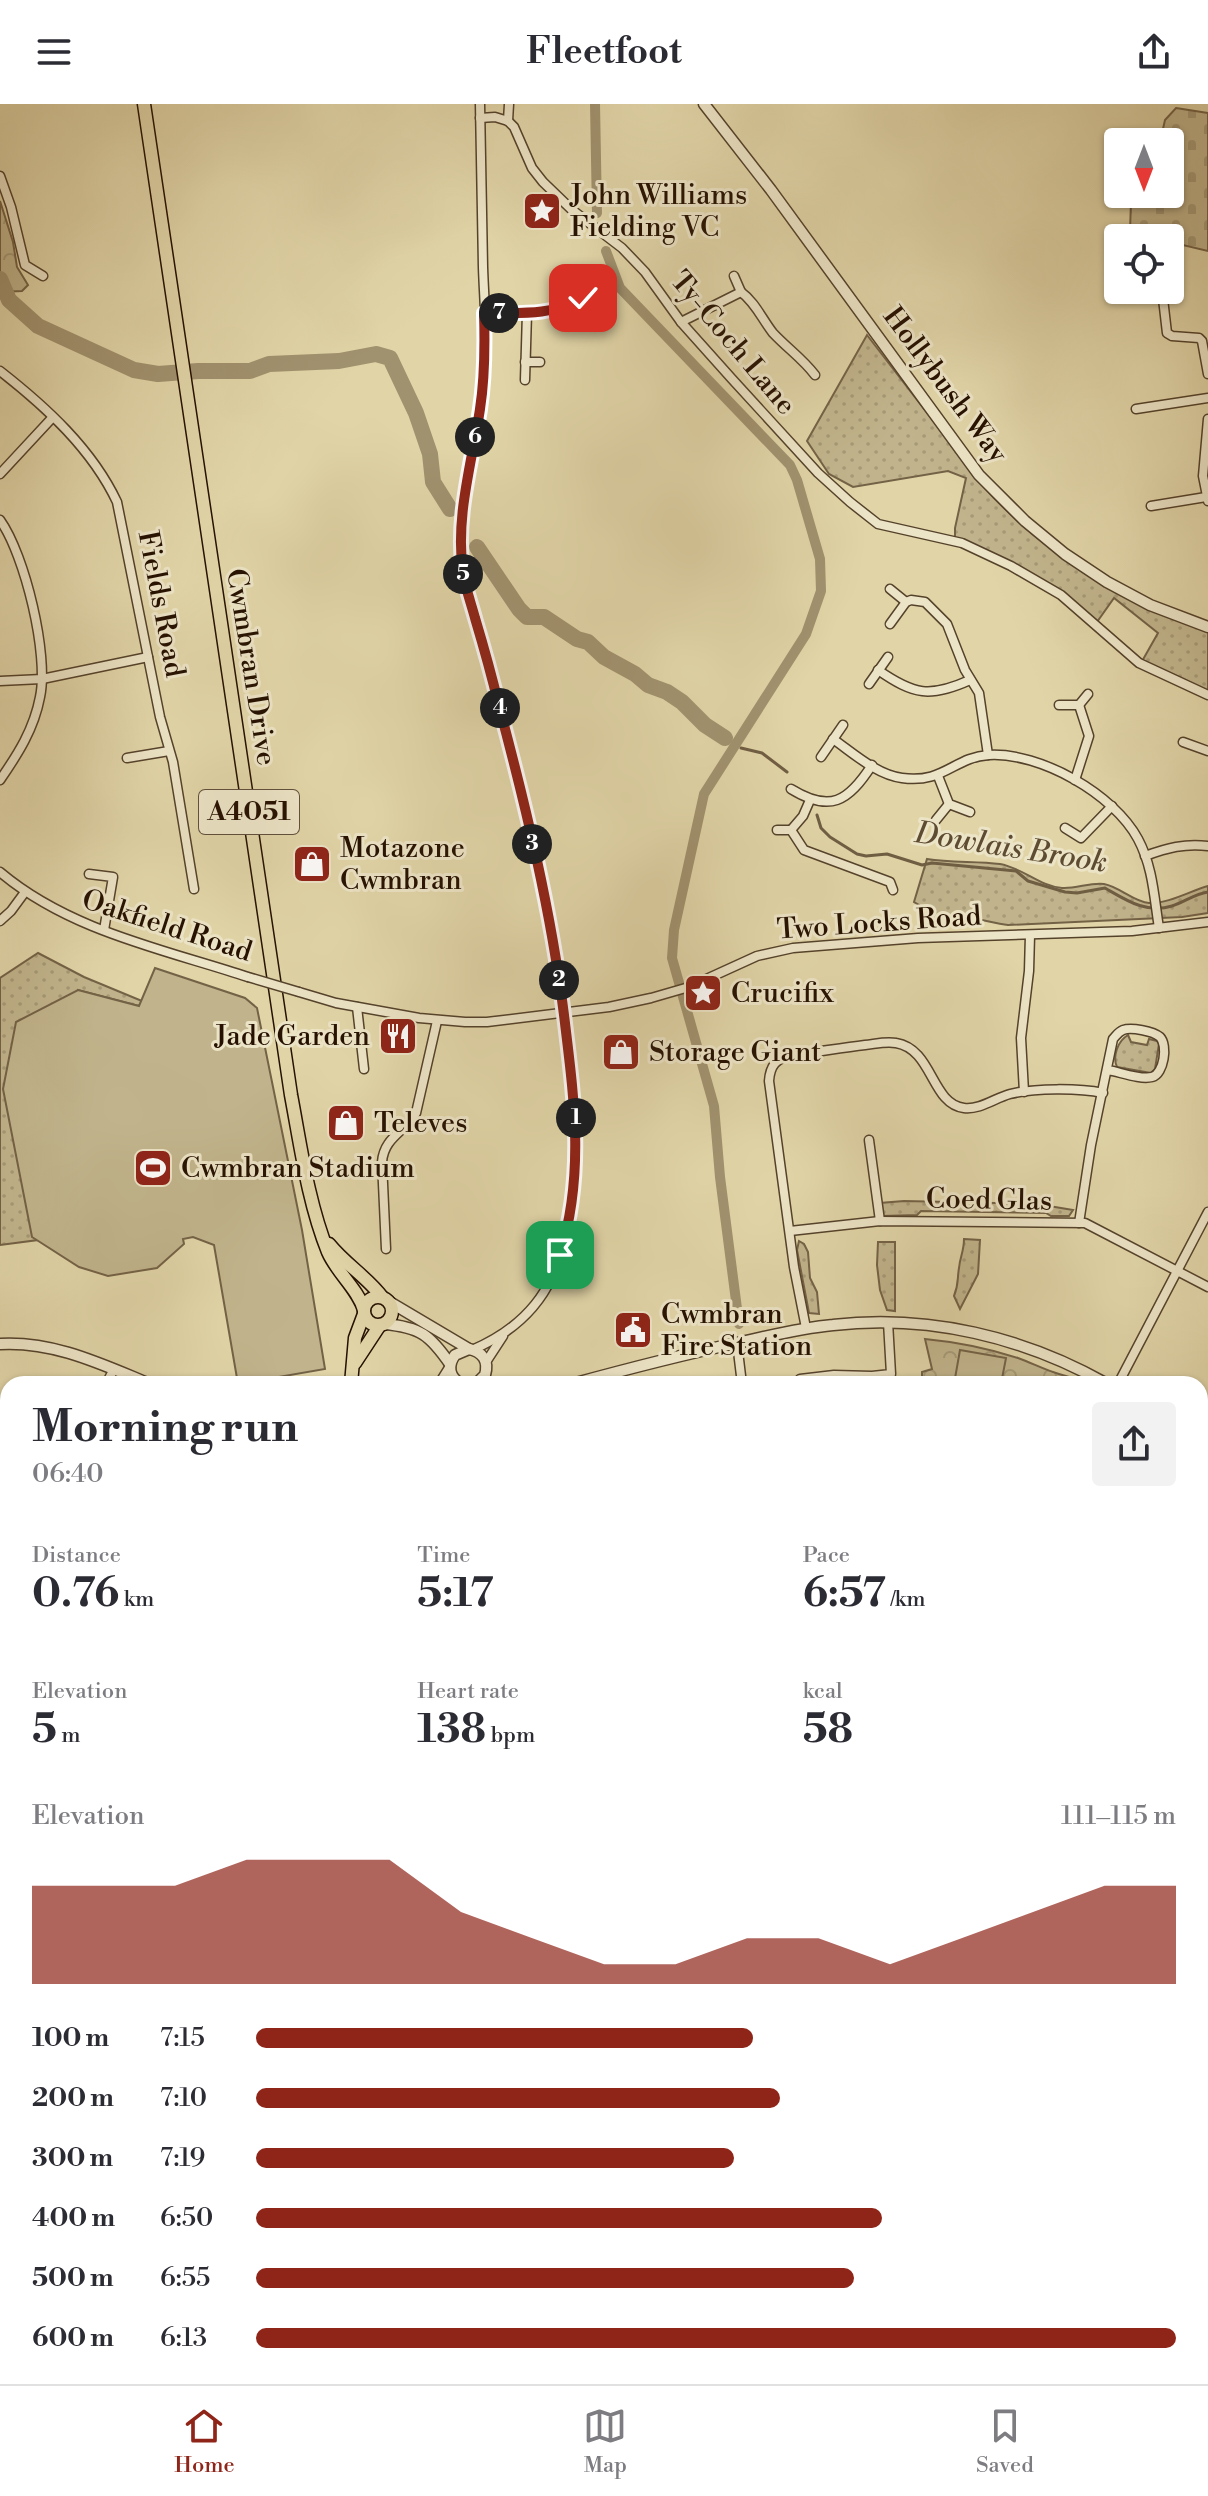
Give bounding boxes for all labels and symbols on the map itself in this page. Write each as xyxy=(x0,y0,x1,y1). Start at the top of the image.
north arrow xyxy=(1104,128,1184,208)
place label: John Williams Fielding VC xyxy=(569,178,747,245)
place icon: John Williams Fielding VC xyxy=(521,190,563,232)
pin xyxy=(549,264,617,332)
street label: Ty-Coch Lane xyxy=(663,264,803,422)
pin: 7 xyxy=(479,293,519,333)
street label: Hollybush Way xyxy=(875,300,1015,470)
pin: 6 xyxy=(455,417,495,457)
street label: Fields Road xyxy=(130,528,192,680)
pin: 5 xyxy=(443,554,483,594)
street label: Cwmbran Drive xyxy=(218,566,284,768)
pin: 4 xyxy=(480,688,520,728)
road number: A4051 xyxy=(199,790,299,834)
water label: Dowlais Brook xyxy=(911,814,1110,882)
pin: 3 xyxy=(512,824,552,864)
place label: Motazone Cwmbran xyxy=(340,831,465,898)
shop icon: Motazone Cwmbran xyxy=(291,843,333,885)
street label: Oakfield Road xyxy=(77,882,257,970)
street label: Two Locks Road xyxy=(776,898,982,948)
pin: 2 xyxy=(539,960,579,1000)
place icon: Crucifix xyxy=(682,972,724,1014)
place label: Crucifix xyxy=(731,976,835,1011)
restaurant icon: Jade Garden xyxy=(377,1015,419,1057)
place label: Jade Garden xyxy=(214,1019,370,1054)
shop icon: Storage Giant xyxy=(600,1031,642,1073)
place label: Storage Giant xyxy=(649,1035,821,1070)
pin: 1 xyxy=(556,1098,596,1138)
shop icon: Televes xyxy=(325,1102,367,1144)
place label: Televes xyxy=(374,1106,468,1141)
sports icon: Cwmbran Stadium xyxy=(132,1147,174,1189)
place label: Cwmbran Stadium xyxy=(181,1151,415,1186)
street label: Coed Glas xyxy=(926,1181,1052,1219)
pin xyxy=(526,1221,594,1289)
place label: Cwmbran Fire Station xyxy=(661,1297,813,1364)
public building icon: Cwmbran Fire Station xyxy=(612,1309,654,1351)

